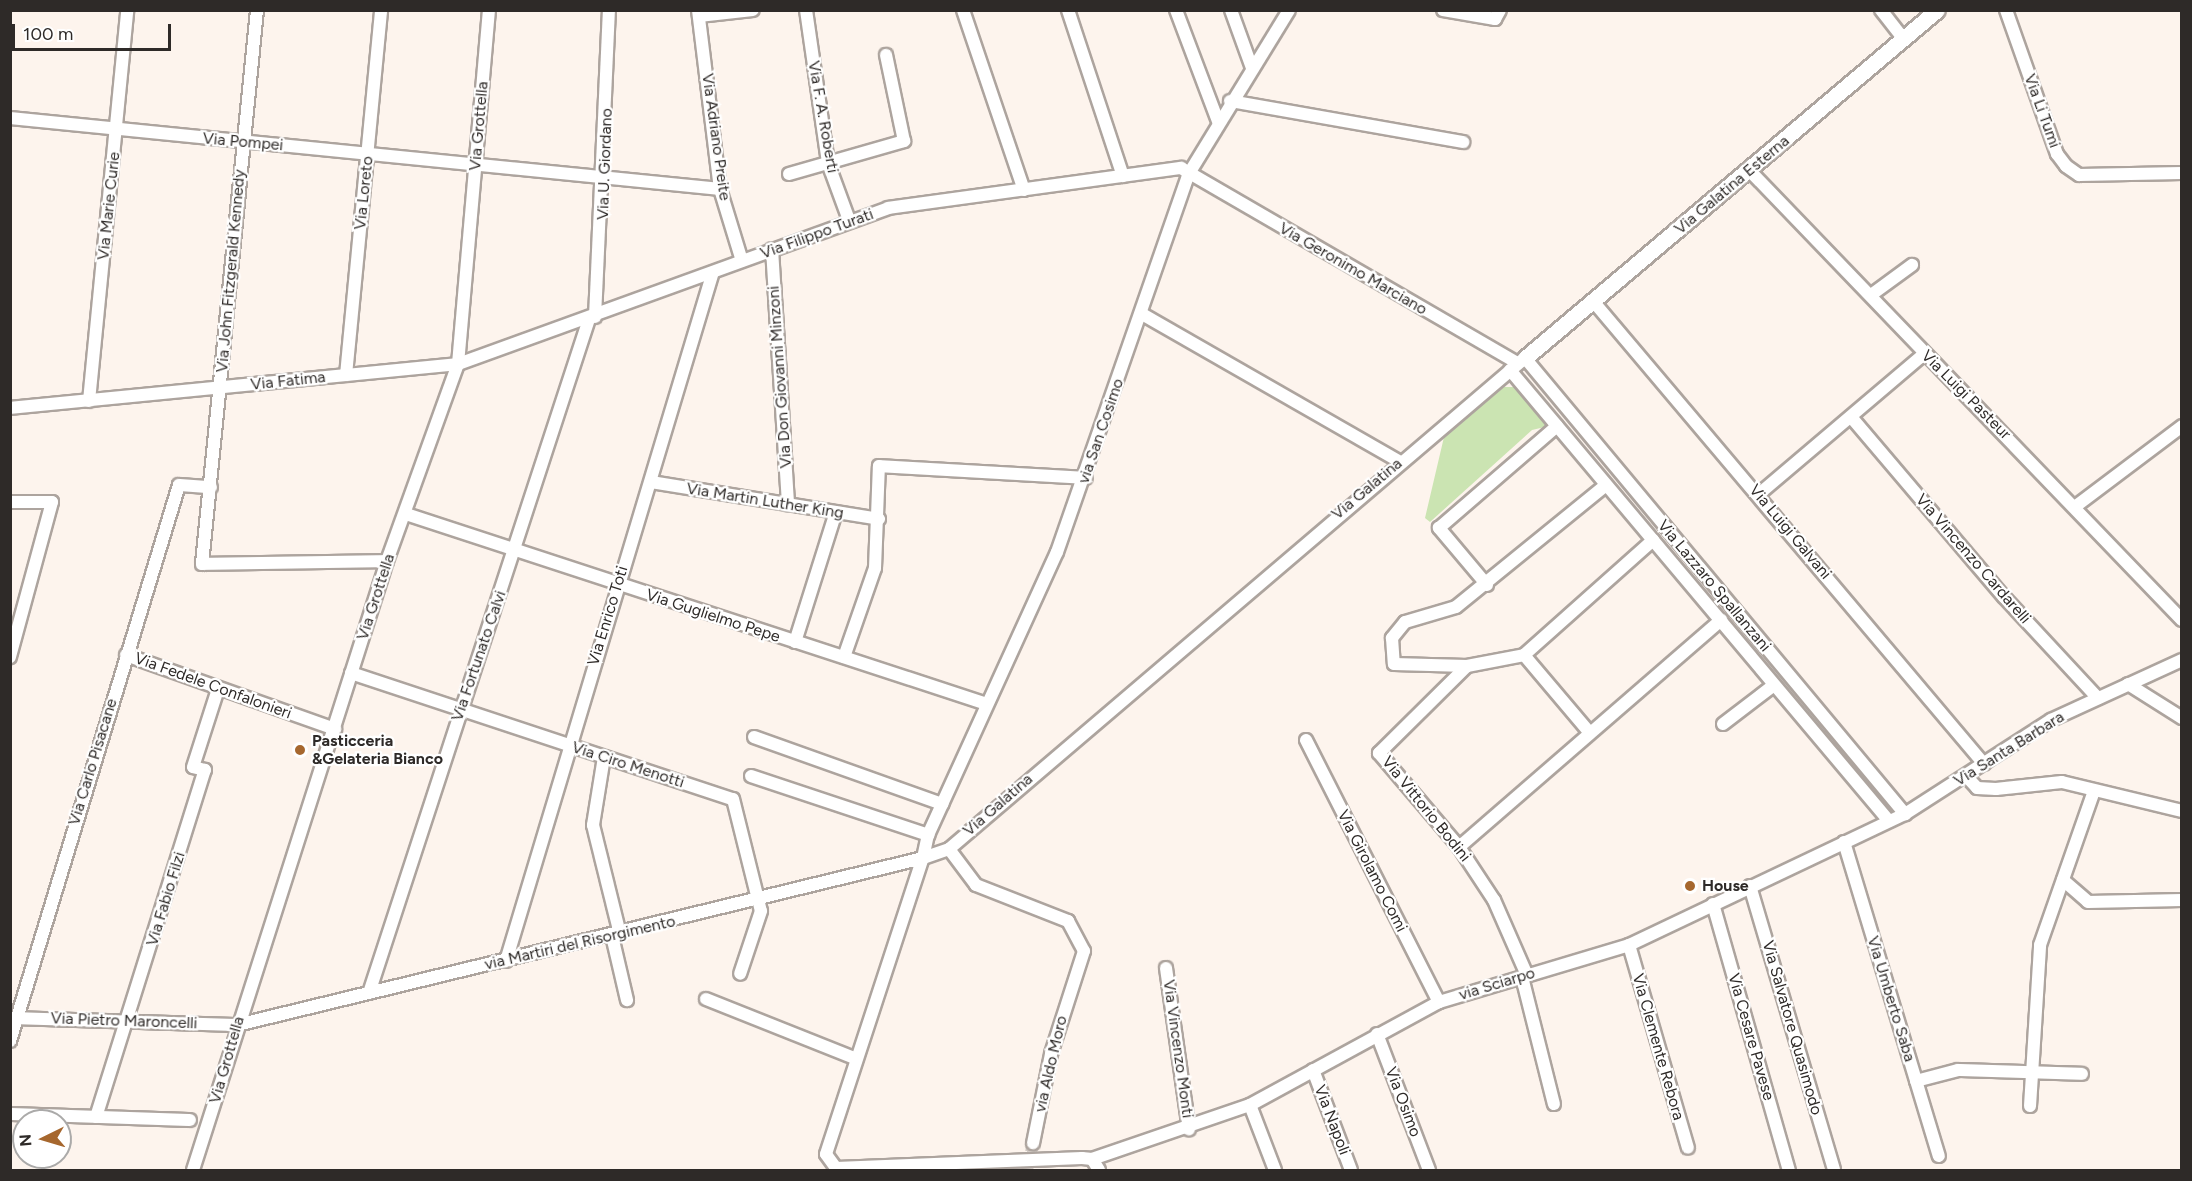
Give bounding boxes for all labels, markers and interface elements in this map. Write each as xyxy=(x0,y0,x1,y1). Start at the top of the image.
scale bar xyxy=(15,12,174,50)
text: 100 m xyxy=(23,23,73,45)
street label: Via F. A. Roberti xyxy=(804,59,842,175)
street label: Via Li Tumi xyxy=(2020,71,2064,151)
street label: Via Adriano Preite xyxy=(698,72,734,202)
street label: Via Grottella xyxy=(466,80,492,172)
street label: Via U. Giordano xyxy=(593,108,617,220)
street label: Via Pompei xyxy=(202,129,284,155)
street label: Via Galatina Esterna xyxy=(1671,131,1793,239)
street label: Via Marie Curie xyxy=(94,151,124,261)
street label: Via Loreto xyxy=(351,155,377,231)
street label: Via John Fitzgerald Kennedy xyxy=(213,169,249,373)
street label: Via Filippo Turati xyxy=(758,205,876,263)
street label: Via Geronimo Marciano xyxy=(1276,219,1430,319)
street label: Via Don Giovanni Minzoni xyxy=(764,285,796,469)
street label: Via Luigi Pasteur xyxy=(1917,346,2015,444)
street label: Via Fatima xyxy=(250,368,326,394)
street label: via San Cosimo xyxy=(1074,376,1128,486)
street label: Via Galatina xyxy=(1328,454,1406,524)
street label: Via Martin Luther King xyxy=(685,479,845,523)
street label: Via Luigi Galvani xyxy=(1745,481,1835,583)
street label: Via Vincenzo Cardarelli xyxy=(1911,490,2035,628)
street label: Via Lazzaro Spallanzani xyxy=(1653,516,1775,656)
street label: Via Grottella xyxy=(353,551,399,643)
street label: Via Enrico Toti xyxy=(584,564,632,668)
street label: Via Guglielmo Pepe xyxy=(644,585,782,647)
street label: Via Fortunato Calvi xyxy=(448,588,510,724)
street label: Via Fedele Confalonieri xyxy=(132,649,294,723)
street label: Via Carlo Pisacane xyxy=(65,696,121,828)
street label: Via Santa Barbara xyxy=(1950,707,2068,791)
place label: Pasticceria &Gelateria Bianco xyxy=(312,731,443,769)
street label: Via Ciro Menotti xyxy=(569,738,687,792)
marker: Pasticceria &Gelateria Bianco xyxy=(293,743,307,757)
street label: Via Vittorio Bodini xyxy=(1378,752,1474,866)
street label: Via Galatina xyxy=(959,770,1037,840)
street label: Via Girolamo Comi xyxy=(1333,807,1411,935)
street label: Via Fabio Filzi xyxy=(143,850,189,948)
place label: House xyxy=(1702,876,1749,896)
marker: House xyxy=(1683,879,1697,893)
street label: via Martiri del Risorgimento xyxy=(483,912,677,974)
street label: Via Umberto Saba xyxy=(1863,934,1919,1064)
street label: Via Salvatore Quasimodo xyxy=(1758,939,1826,1117)
street label: via Sciarpo xyxy=(1457,963,1537,1005)
street label: Via Clemente Rebora xyxy=(1628,971,1688,1123)
street label: Via Cesare Pavese xyxy=(1724,971,1778,1103)
street label: Via Vincenzo Monti xyxy=(1159,979,1197,1119)
street label: Via Pietro Maroncelli xyxy=(50,1009,198,1033)
street label: Via Grottella xyxy=(205,1014,249,1106)
street label: via Aldo Moro xyxy=(1031,1014,1071,1114)
street label: Via Osimo xyxy=(1381,1064,1425,1140)
street label: Via Napoli xyxy=(1310,1082,1354,1158)
north arrow xyxy=(12,1109,72,1169)
text: N xyxy=(16,1133,36,1147)

